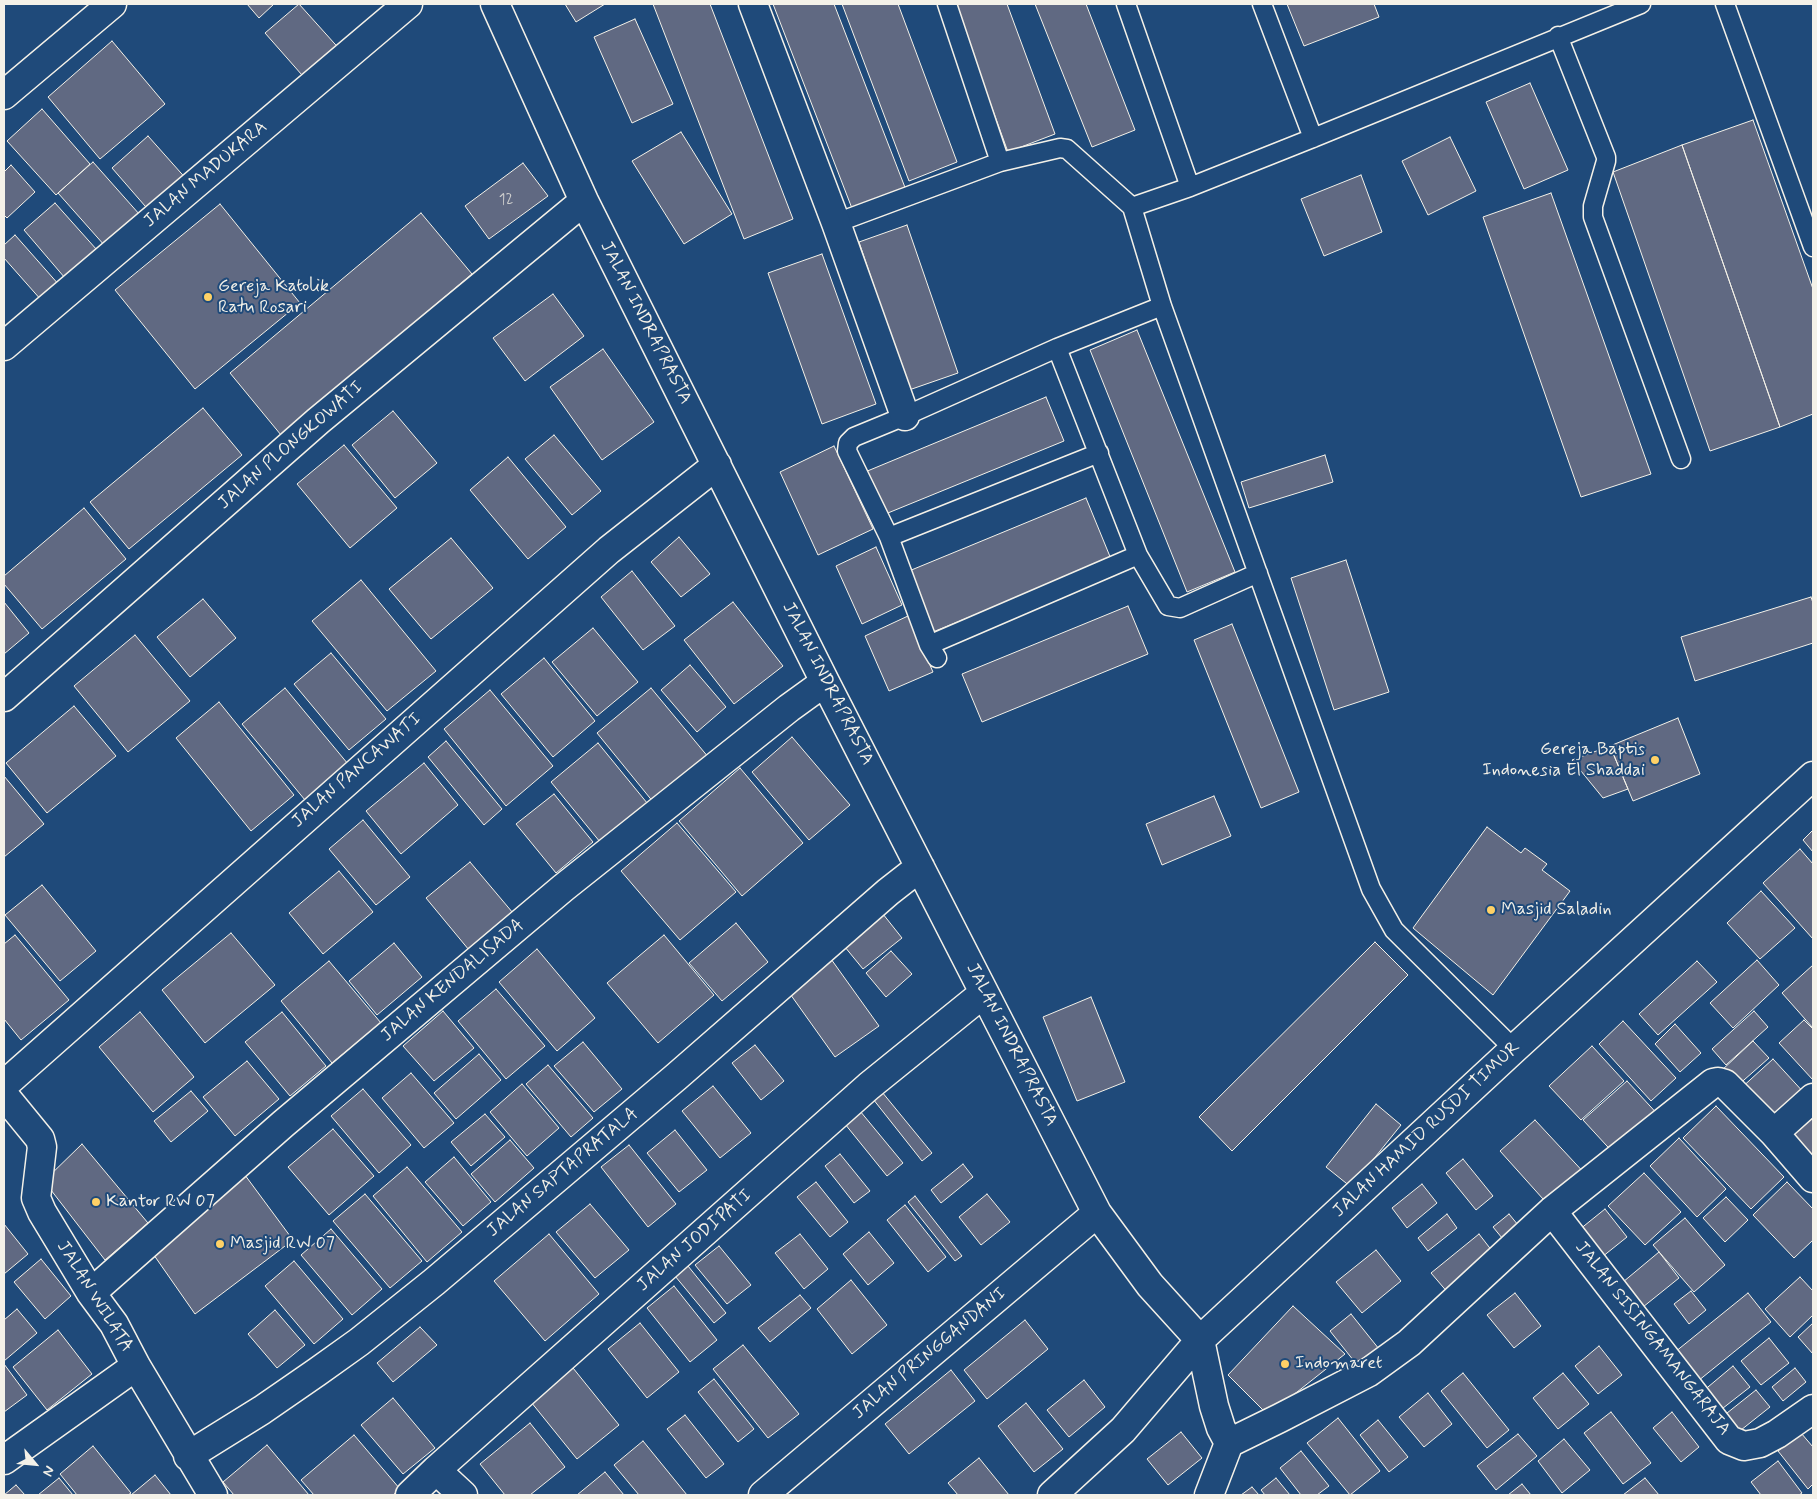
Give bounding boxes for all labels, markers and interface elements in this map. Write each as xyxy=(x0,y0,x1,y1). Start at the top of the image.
street label: JALAN MADUKARA xyxy=(140,117,272,233)
house number: 12 xyxy=(499,192,513,210)
street label: JALAN INDRAPRASTA xyxy=(595,238,695,408)
place label: Gereja Katolik Ratu Rosari xyxy=(218,276,329,318)
marker: Gereja Katolik Ratu Rosari xyxy=(202,291,214,303)
street label: JALAN PLONGKOWATI xyxy=(214,377,368,515)
street label: JALAN INDRAPRASTA xyxy=(777,599,877,769)
street label: JALAN PANCAWATI xyxy=(288,709,426,833)
place label: Gereja Baptis Indonesia El Shaddai xyxy=(1482,739,1645,782)
marker: Gereja Baptis Indonesia El Shaddai xyxy=(1649,754,1661,766)
place label: Masjid Saladin xyxy=(1501,899,1611,921)
marker: Masjid Saladin xyxy=(1485,904,1497,916)
street label: JALAN KENDALISADA xyxy=(377,915,529,1047)
street label: JALAN INDRAPRASTA xyxy=(961,960,1061,1130)
street label: JALAN HAMID RUSDI TIMUR xyxy=(1329,1037,1525,1223)
street label: JALAN SAPTAPRATALA xyxy=(483,1104,643,1242)
street label: JALAN JODIPATI xyxy=(633,1185,757,1297)
place label: Kantor RW 07 xyxy=(106,1191,215,1213)
marker: Kantor RW 07 xyxy=(90,1196,102,1208)
place label: Masjid RW 07 xyxy=(230,1233,335,1255)
street label: JALAN WILATA xyxy=(51,1237,137,1357)
marker: Masjid RW 07 xyxy=(214,1238,226,1250)
street label: JALAN SISINGAMANGARAJA xyxy=(1569,1238,1735,1440)
street label: JALAN PRINGGANDANI xyxy=(849,1283,1011,1425)
place label: Indomaret xyxy=(1295,1353,1383,1375)
marker: Indomaret xyxy=(1279,1358,1291,1370)
north arrow xyxy=(10,1439,60,1489)
text: N xyxy=(38,1463,58,1479)

